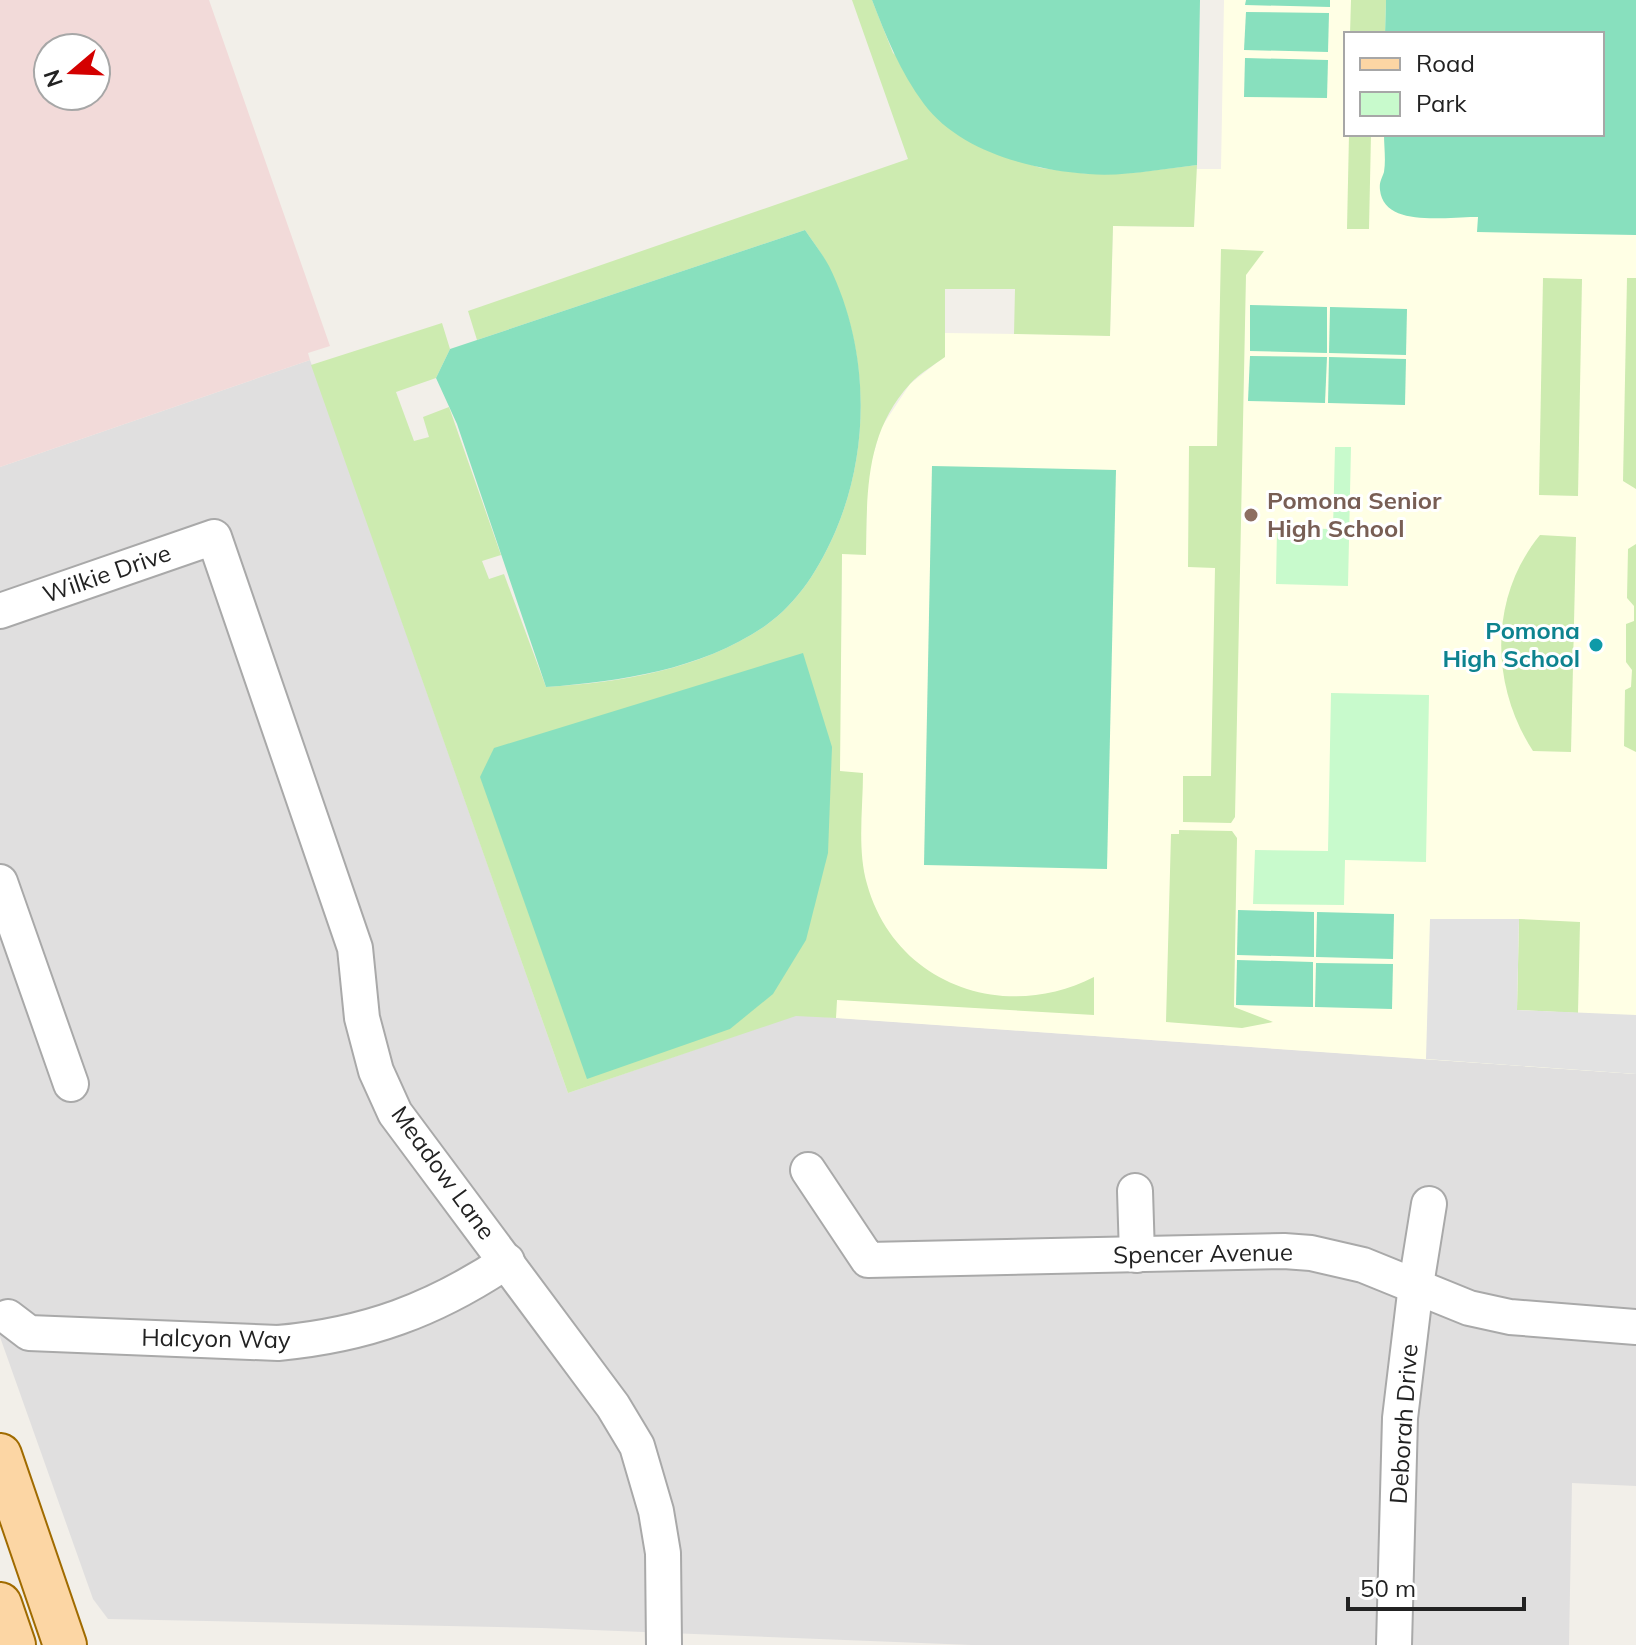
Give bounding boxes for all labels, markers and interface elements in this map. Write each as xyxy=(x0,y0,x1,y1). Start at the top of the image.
north arrow xyxy=(32,32,112,112)
legend xyxy=(1344,32,1604,136)
text: Road xyxy=(1416,48,1475,78)
text: N xyxy=(37,66,69,91)
text: Park xyxy=(1416,88,1467,118)
place label: Pomona Senior High School xyxy=(1267,485,1442,543)
marker: Pomona Senior High School xyxy=(1242,506,1260,524)
street label: Wilkie Drive xyxy=(39,537,175,609)
place label: Pomona High School xyxy=(1442,615,1580,673)
marker: Pomona High School xyxy=(1587,636,1605,654)
street label: Meadow Lane xyxy=(385,1100,502,1245)
street label: Spencer Avenue xyxy=(1113,1236,1293,1270)
street label: Halcyon Way xyxy=(141,1322,291,1354)
street label: Deborah Drive xyxy=(1382,1343,1424,1505)
scale bar xyxy=(1348,1561,1524,1611)
text: 50 m xyxy=(1360,1573,1416,1603)

